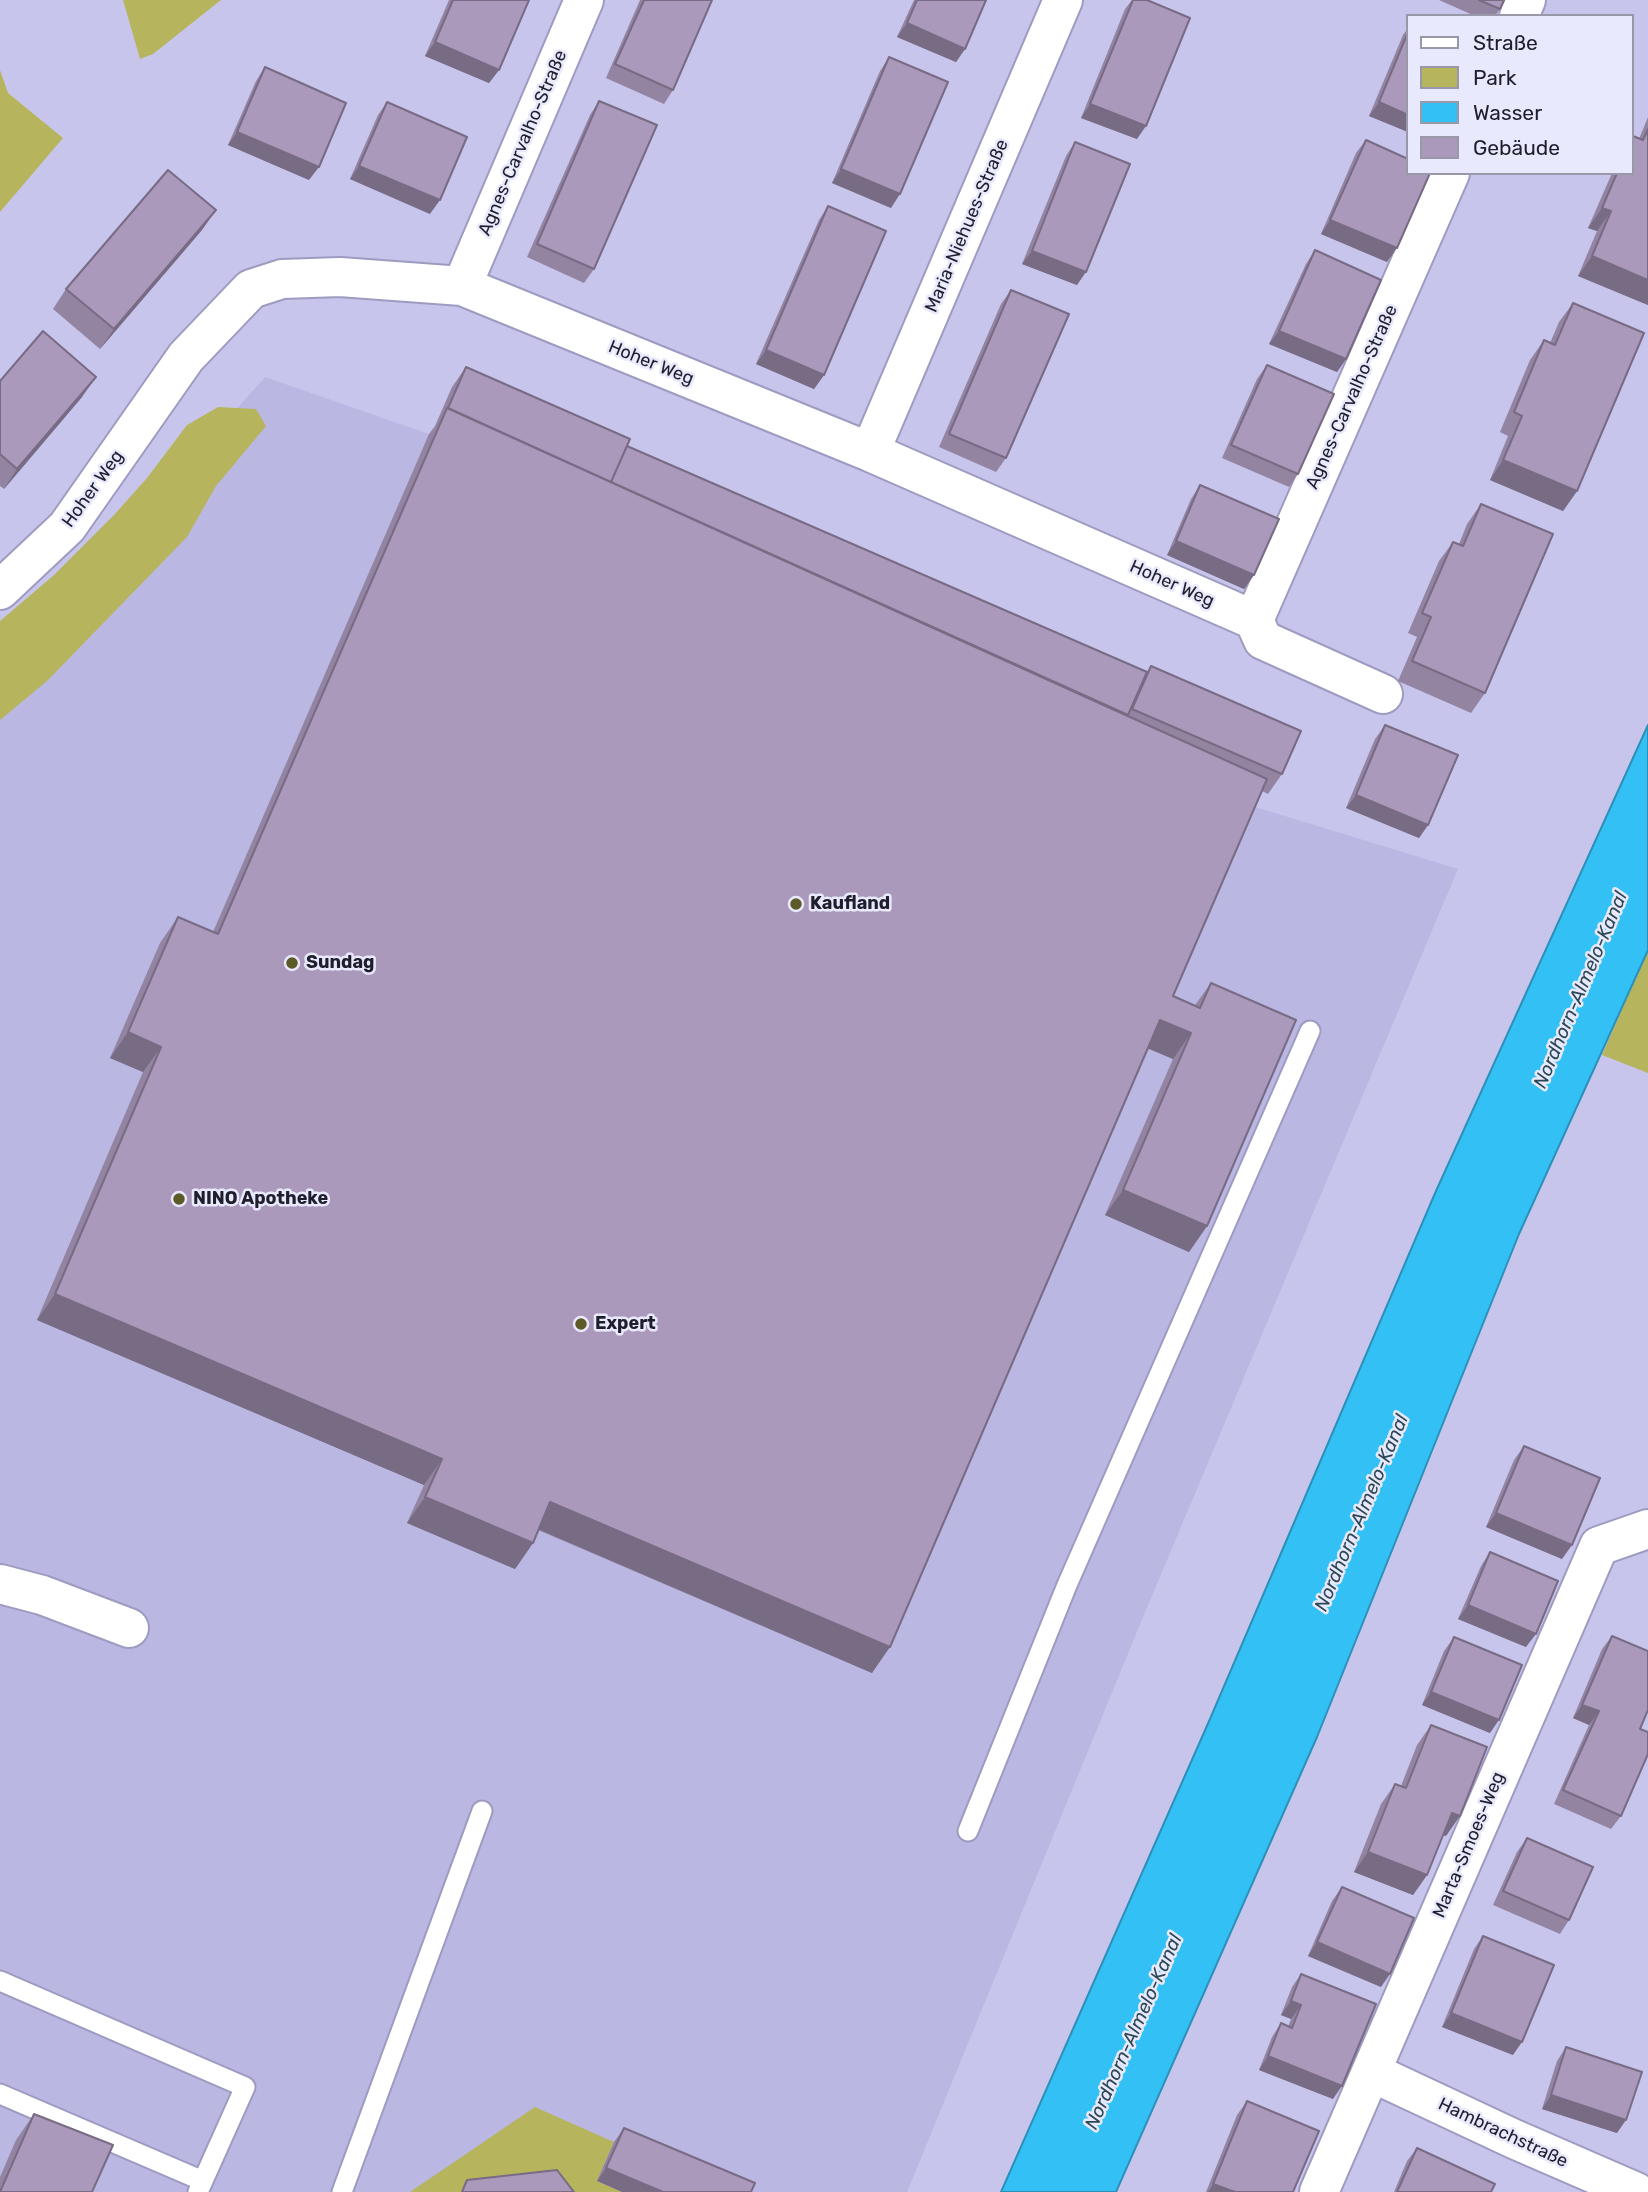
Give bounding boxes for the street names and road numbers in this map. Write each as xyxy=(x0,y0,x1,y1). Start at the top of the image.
street label: Agnes-Carvalho-Straße xyxy=(474,47,572,239)
street label: Maria-Niehues-Straße xyxy=(921,136,1013,316)
street label: Agnes-Carvalho-Straße xyxy=(1302,302,1402,492)
street label: Hoher Weg xyxy=(605,336,697,390)
street label: Hoher Weg xyxy=(58,446,128,532)
street label: Hoher Weg xyxy=(1126,556,1218,612)
street label: Marta-Smoes-Weg xyxy=(1429,1769,1509,1921)
street label: Hambrachstraße xyxy=(1435,2094,1571,2172)

